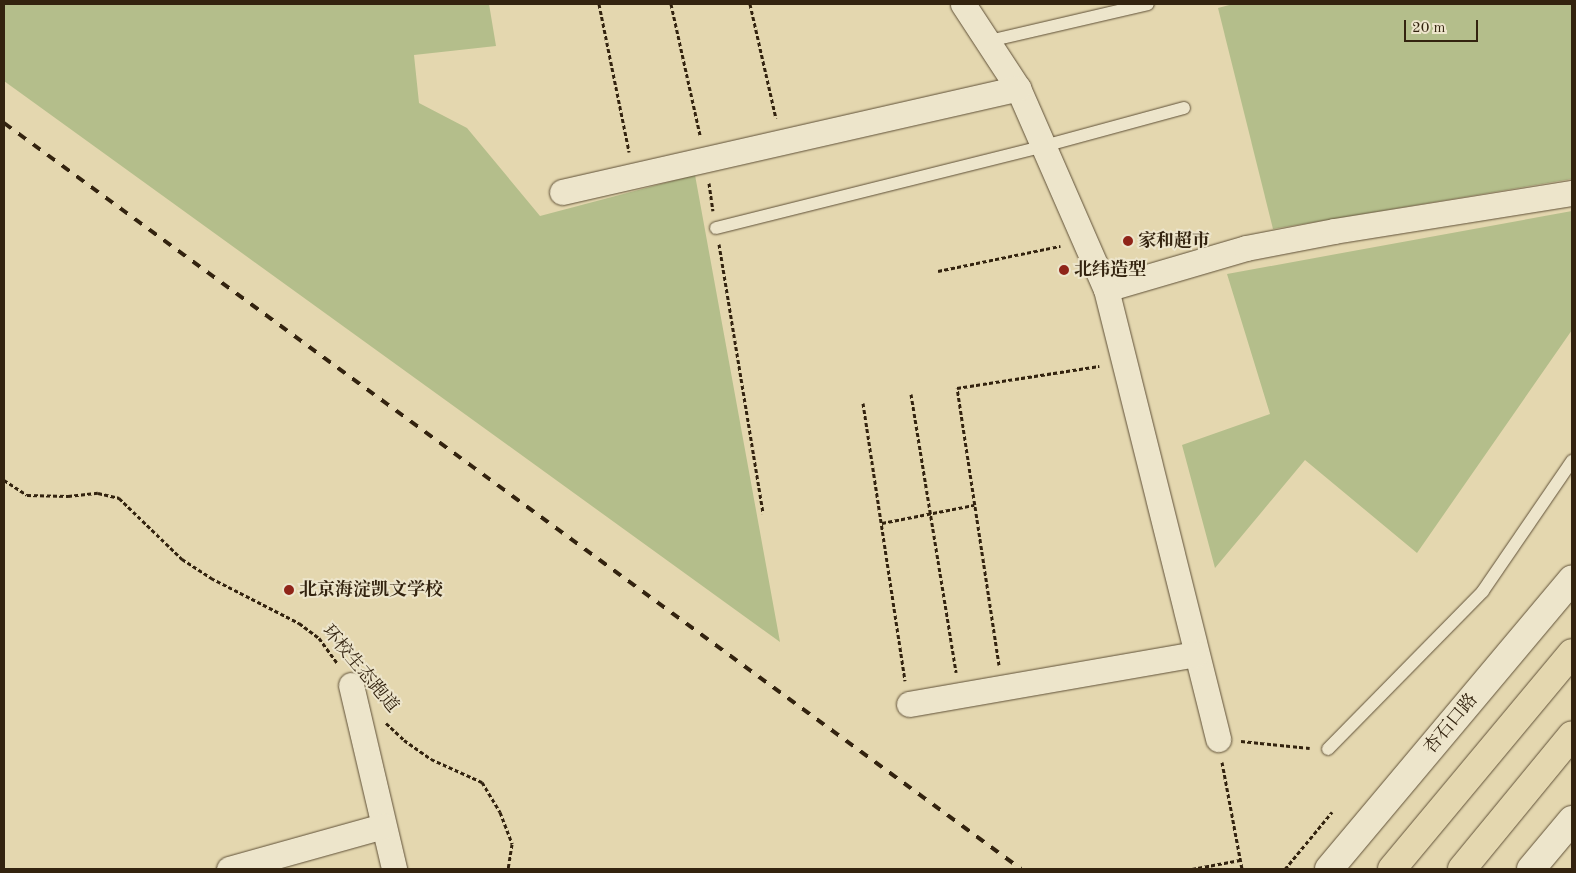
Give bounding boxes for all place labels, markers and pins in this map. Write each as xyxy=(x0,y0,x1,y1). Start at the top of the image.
place label: 家和超市 xyxy=(1138,230,1210,252)
marker: 家和超市 xyxy=(1122,235,1134,247)
place label: 北纬造型 xyxy=(1074,259,1146,281)
marker: 北纬造型 xyxy=(1058,264,1070,276)
place label: 北京海淀凯文学校 xyxy=(299,579,443,601)
marker: 北京海淀凯文学校 xyxy=(283,584,295,596)

